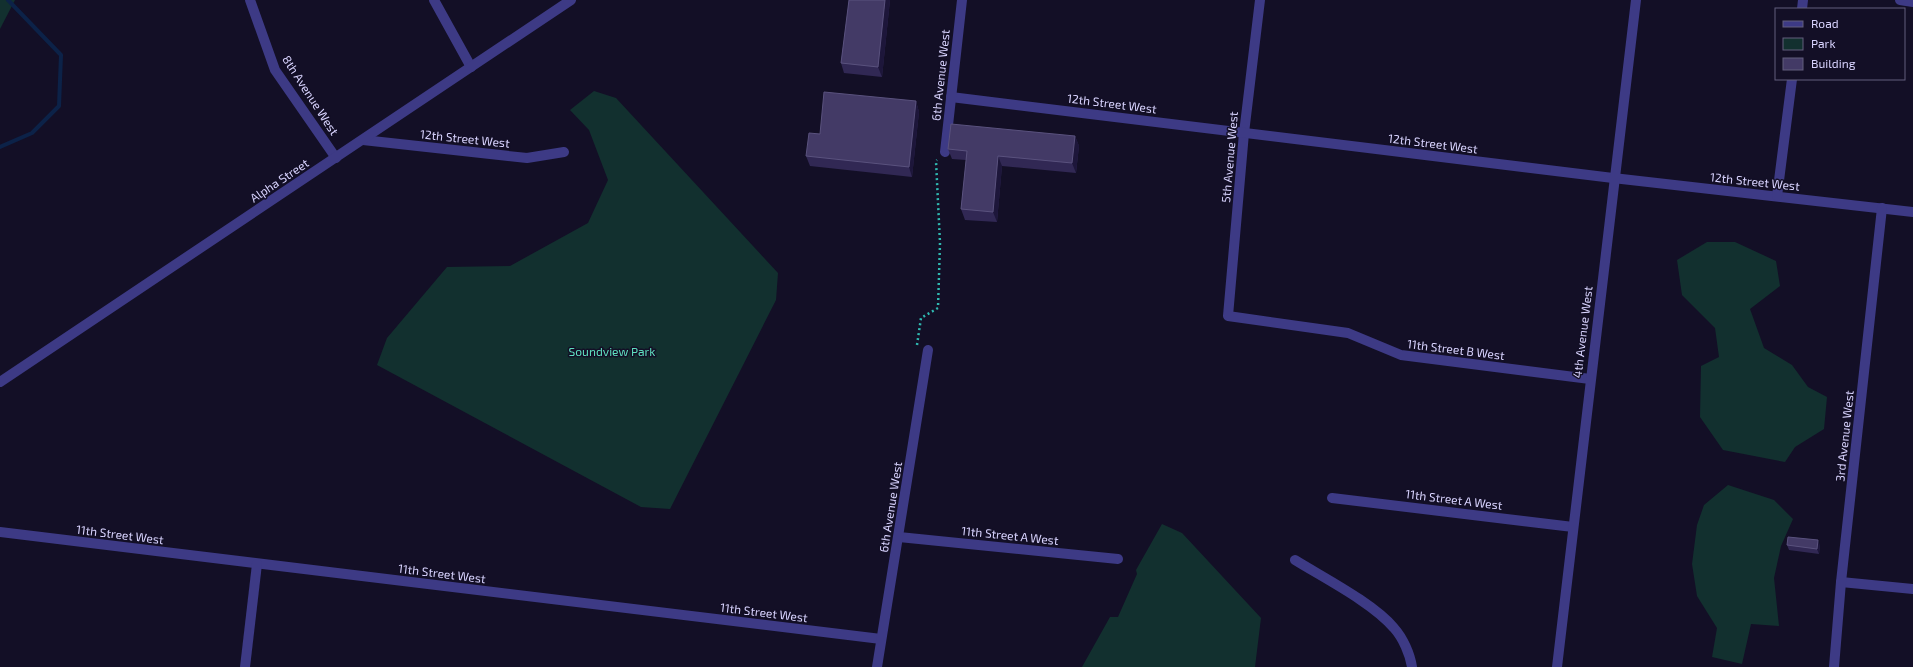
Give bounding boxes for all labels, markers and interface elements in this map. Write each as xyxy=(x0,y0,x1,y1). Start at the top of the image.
legend xyxy=(1775,8,1905,80)
text: Road xyxy=(1811,16,1839,30)
street label: 6th Avenue West xyxy=(928,28,952,121)
text: Park xyxy=(1811,36,1836,50)
street label: 8th Avenue West xyxy=(280,53,342,138)
text: Building xyxy=(1811,56,1856,70)
street label: 12th Street West xyxy=(1067,91,1158,115)
street label: 5th Avenue West xyxy=(1218,110,1240,203)
street label: 12th Street West xyxy=(420,126,511,150)
street label: 12th Street West xyxy=(1388,131,1479,155)
street label: Alpha Street xyxy=(247,155,311,205)
street label: 12th Street West xyxy=(1710,169,1801,193)
street label: 4th Avenue West xyxy=(1569,285,1595,379)
street label: 11th Street B West xyxy=(1406,336,1506,362)
park label: Soundview Park xyxy=(569,344,655,358)
street label: 3rd Avenue West xyxy=(1832,389,1856,482)
street label: 6th Avenue West xyxy=(876,460,904,553)
street label: 11th Street A West xyxy=(1405,486,1504,512)
street label: 11th Street West xyxy=(76,522,165,546)
street label: 11th Street A West xyxy=(961,523,1060,547)
street label: 11th Street West xyxy=(398,561,487,585)
street label: 11th Street West xyxy=(720,600,809,624)

